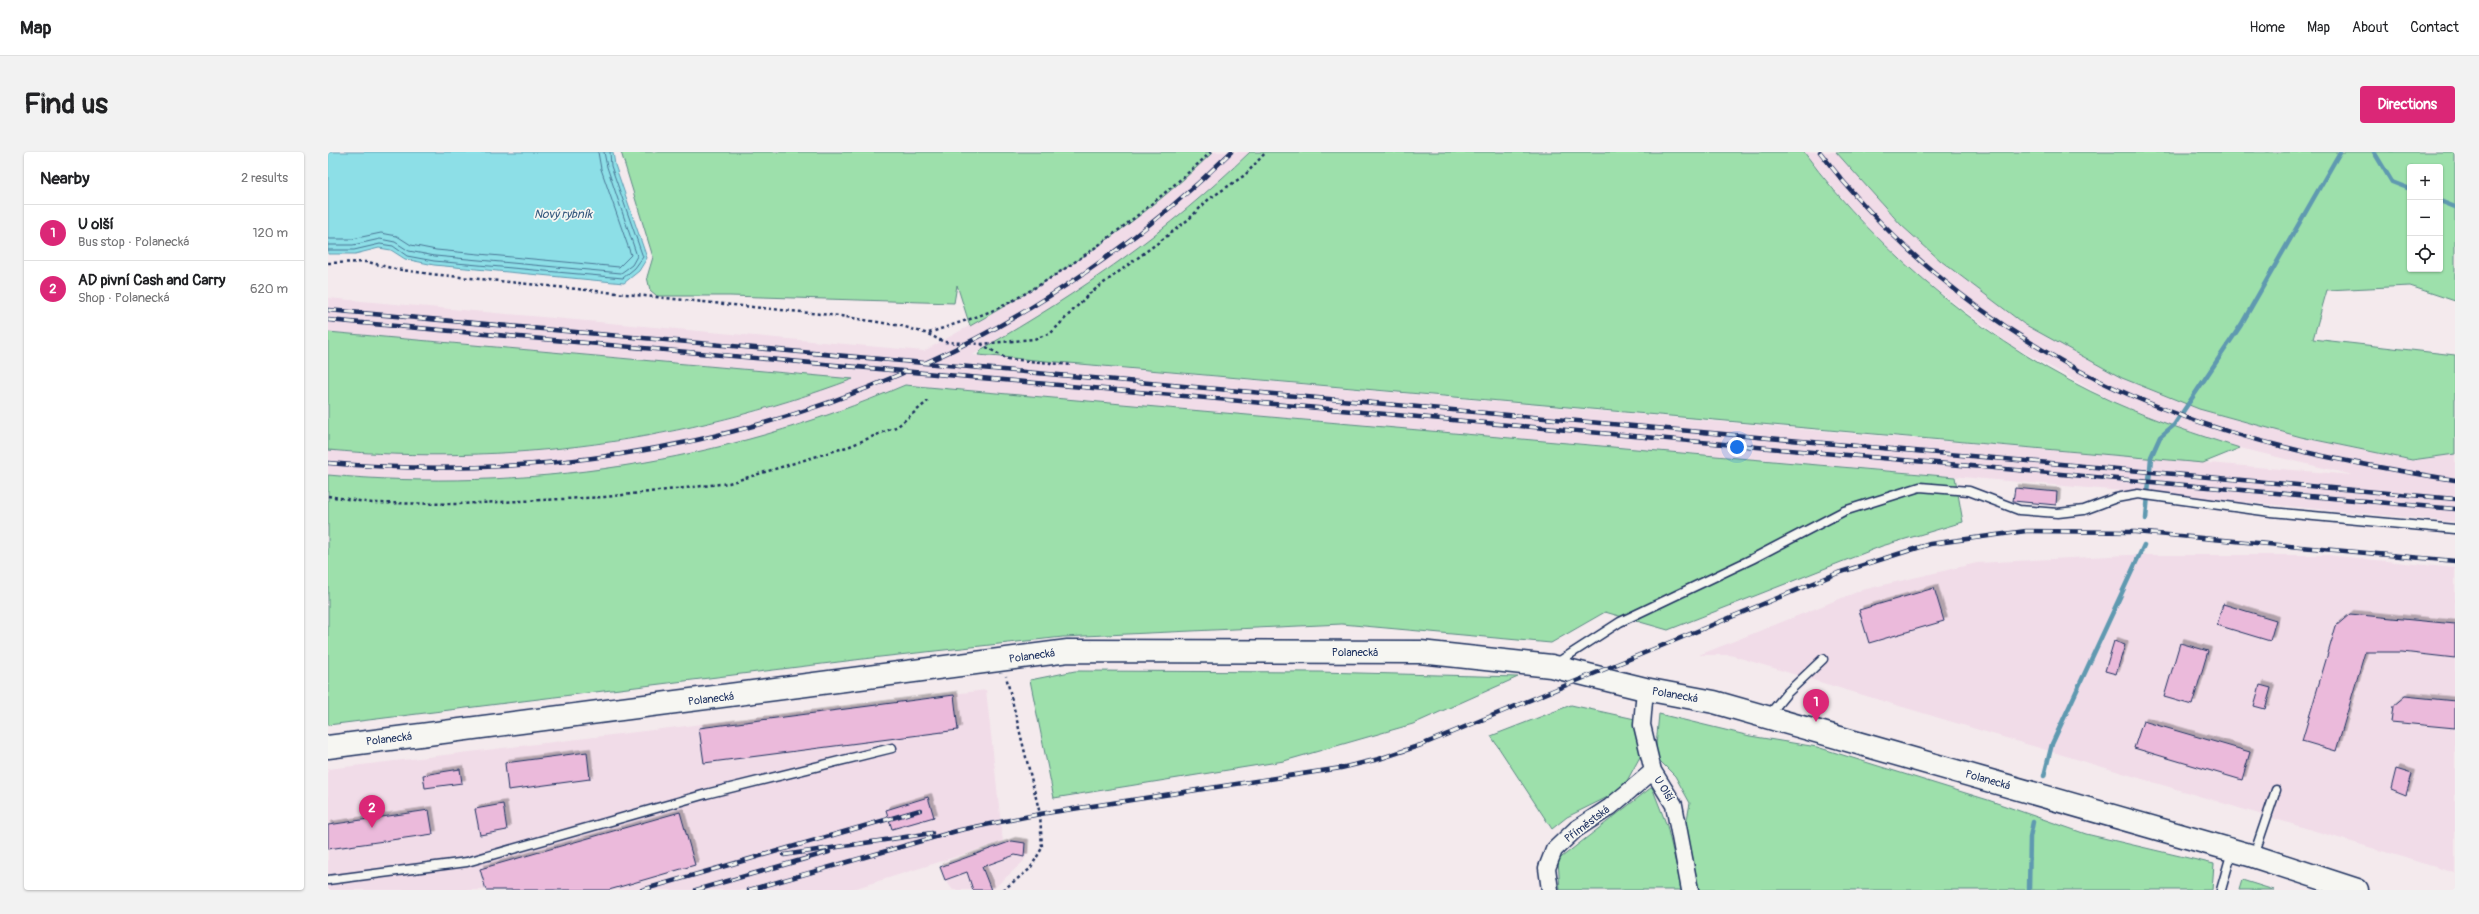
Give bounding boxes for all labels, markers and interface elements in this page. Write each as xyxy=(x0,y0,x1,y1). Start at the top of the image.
text: Map xyxy=(20,16,51,40)
text: Home xyxy=(2250,19,2285,36)
text: Map xyxy=(2307,19,2330,36)
text: About xyxy=(2352,19,2388,36)
text: Contact xyxy=(2410,19,2459,36)
button: Directions xyxy=(2360,86,2455,123)
text: Find us xyxy=(24,87,108,122)
map controls xyxy=(2407,164,2443,272)
button: + xyxy=(2407,164,2443,200)
text: Nearby xyxy=(40,168,89,189)
text: 2 results xyxy=(241,170,288,186)
button: − xyxy=(2407,200,2443,236)
water label: Nový rybník xyxy=(534,207,593,222)
text: U olší xyxy=(78,215,114,234)
text: 1 xyxy=(50,225,56,241)
text: 120 m xyxy=(252,225,288,241)
text: Bus stop · Polanecká xyxy=(78,234,189,250)
button: locate xyxy=(2407,236,2443,272)
text: AD pivní Cash and Carry xyxy=(78,271,225,290)
text: 2 xyxy=(49,281,57,297)
text: 620 m xyxy=(250,281,288,297)
text: Shop · Polanecká xyxy=(78,290,170,306)
your location xyxy=(1727,437,1747,457)
street label: Polanecká xyxy=(1008,646,1056,666)
street label: Polanecká xyxy=(1332,646,1378,659)
street label: Polanecká xyxy=(1651,685,1699,705)
pin: 1 xyxy=(1803,689,1829,722)
street label: Polanecká xyxy=(687,690,735,708)
street label: Polanecká xyxy=(365,730,413,748)
street label: Polanecká xyxy=(1964,767,2012,793)
street label: U Olší xyxy=(1651,774,1677,804)
pin: 2 xyxy=(359,795,385,828)
street label: Příměstská xyxy=(1562,803,1612,845)

